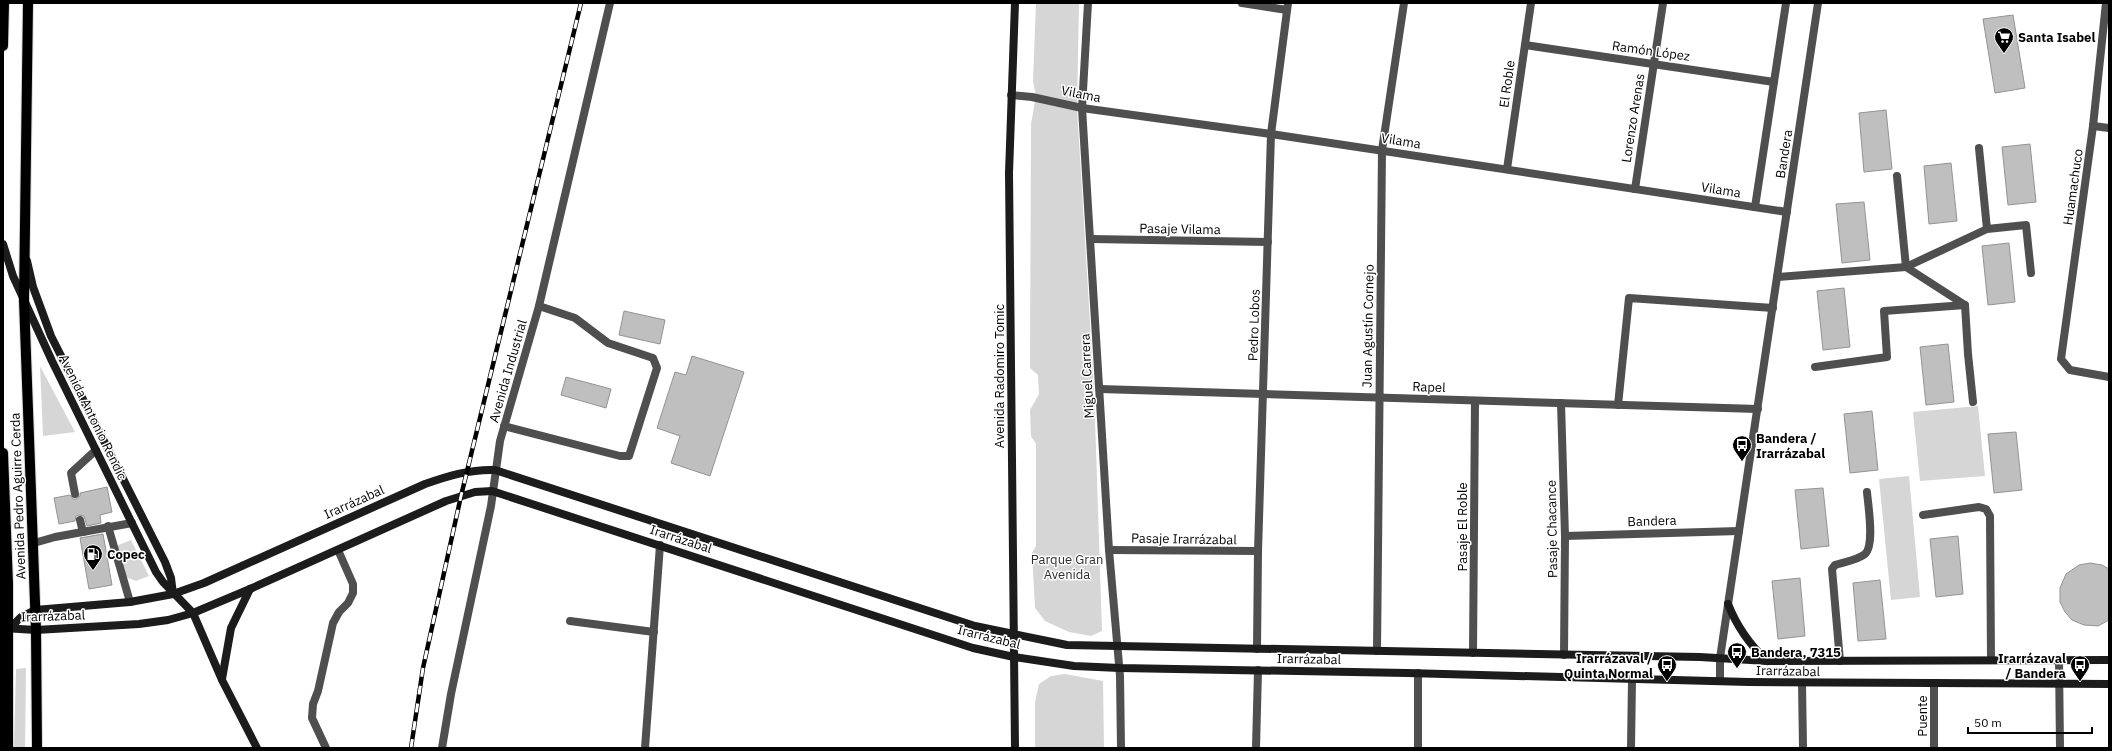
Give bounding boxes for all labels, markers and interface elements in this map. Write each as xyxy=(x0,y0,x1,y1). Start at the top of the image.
supermarket icon: Santa Isabel xyxy=(1993,26,2015,54)
place label: Santa Isabel xyxy=(2018,29,2095,46)
street label: Ramón López xyxy=(1611,37,1691,65)
street label: El Roble xyxy=(1495,59,1519,109)
street label: Lorenzo Arenas xyxy=(1618,72,1648,164)
street label: Vilama xyxy=(1060,82,1102,106)
street label: Bandera xyxy=(1772,128,1796,180)
street label: Vilama xyxy=(1380,129,1422,153)
street label: Huamachuco xyxy=(2059,148,2087,226)
street label: Vilama xyxy=(1700,178,1742,202)
street label: Pasaje Vilama xyxy=(1139,220,1221,238)
street label: Juan Agustín Cornejo xyxy=(1358,264,1378,388)
street label: Pedro Lobos xyxy=(1244,289,1264,361)
street label: Avenida Radomiro Tomic xyxy=(991,303,1008,448)
street label: Avenida Industrial xyxy=(485,317,531,425)
street label: Miguel Carrera xyxy=(1076,333,1098,419)
street label: Avenida Antonio Rendic xyxy=(55,351,131,483)
street label: Rapel xyxy=(1412,378,1446,396)
street label: Avenida Pedro Aguirre Cerda xyxy=(7,412,29,580)
place label: Bandera / Irarrázabal xyxy=(1756,430,1825,462)
bus stop icon: Bandera / Irarrázabal xyxy=(1731,434,1753,462)
street label: Pasaje Chacance xyxy=(1543,480,1561,578)
street label: Irarrázabal xyxy=(321,481,387,523)
street label: Pasaje El Roble xyxy=(1454,482,1471,572)
street label: Bandera xyxy=(1627,512,1677,530)
street label: Irarrázabal xyxy=(648,521,715,557)
street label: Pasaje Irarrázabal xyxy=(1131,530,1237,548)
fuel station icon: Copec xyxy=(82,543,104,571)
place label: Copec xyxy=(107,546,145,563)
park label: Parque Gran Avenida xyxy=(1031,551,1103,583)
street label: Irarrázabal xyxy=(21,606,86,626)
street label: Irarrázabal xyxy=(956,621,1023,653)
bus stop icon: Bandera, 7315 xyxy=(1726,641,1748,669)
place label: Bandera, 7315 xyxy=(1751,644,1841,661)
street label: Irarrázabal xyxy=(1277,650,1342,668)
place label: Irarrázaval / Quinta Normal xyxy=(1564,650,1653,682)
place label: Irarrázaval / Bandera xyxy=(1998,650,2066,682)
bus stop icon: Irarrázaval / Quinta Normal xyxy=(1656,654,1678,682)
bus stop icon: Irarrázaval / Bandera xyxy=(2069,654,2091,682)
street label: Irarrázabal xyxy=(1756,662,1821,680)
street label: Puente xyxy=(1914,695,1931,737)
scale bar xyxy=(1968,709,2092,735)
text: 50 m xyxy=(1974,715,2002,730)

